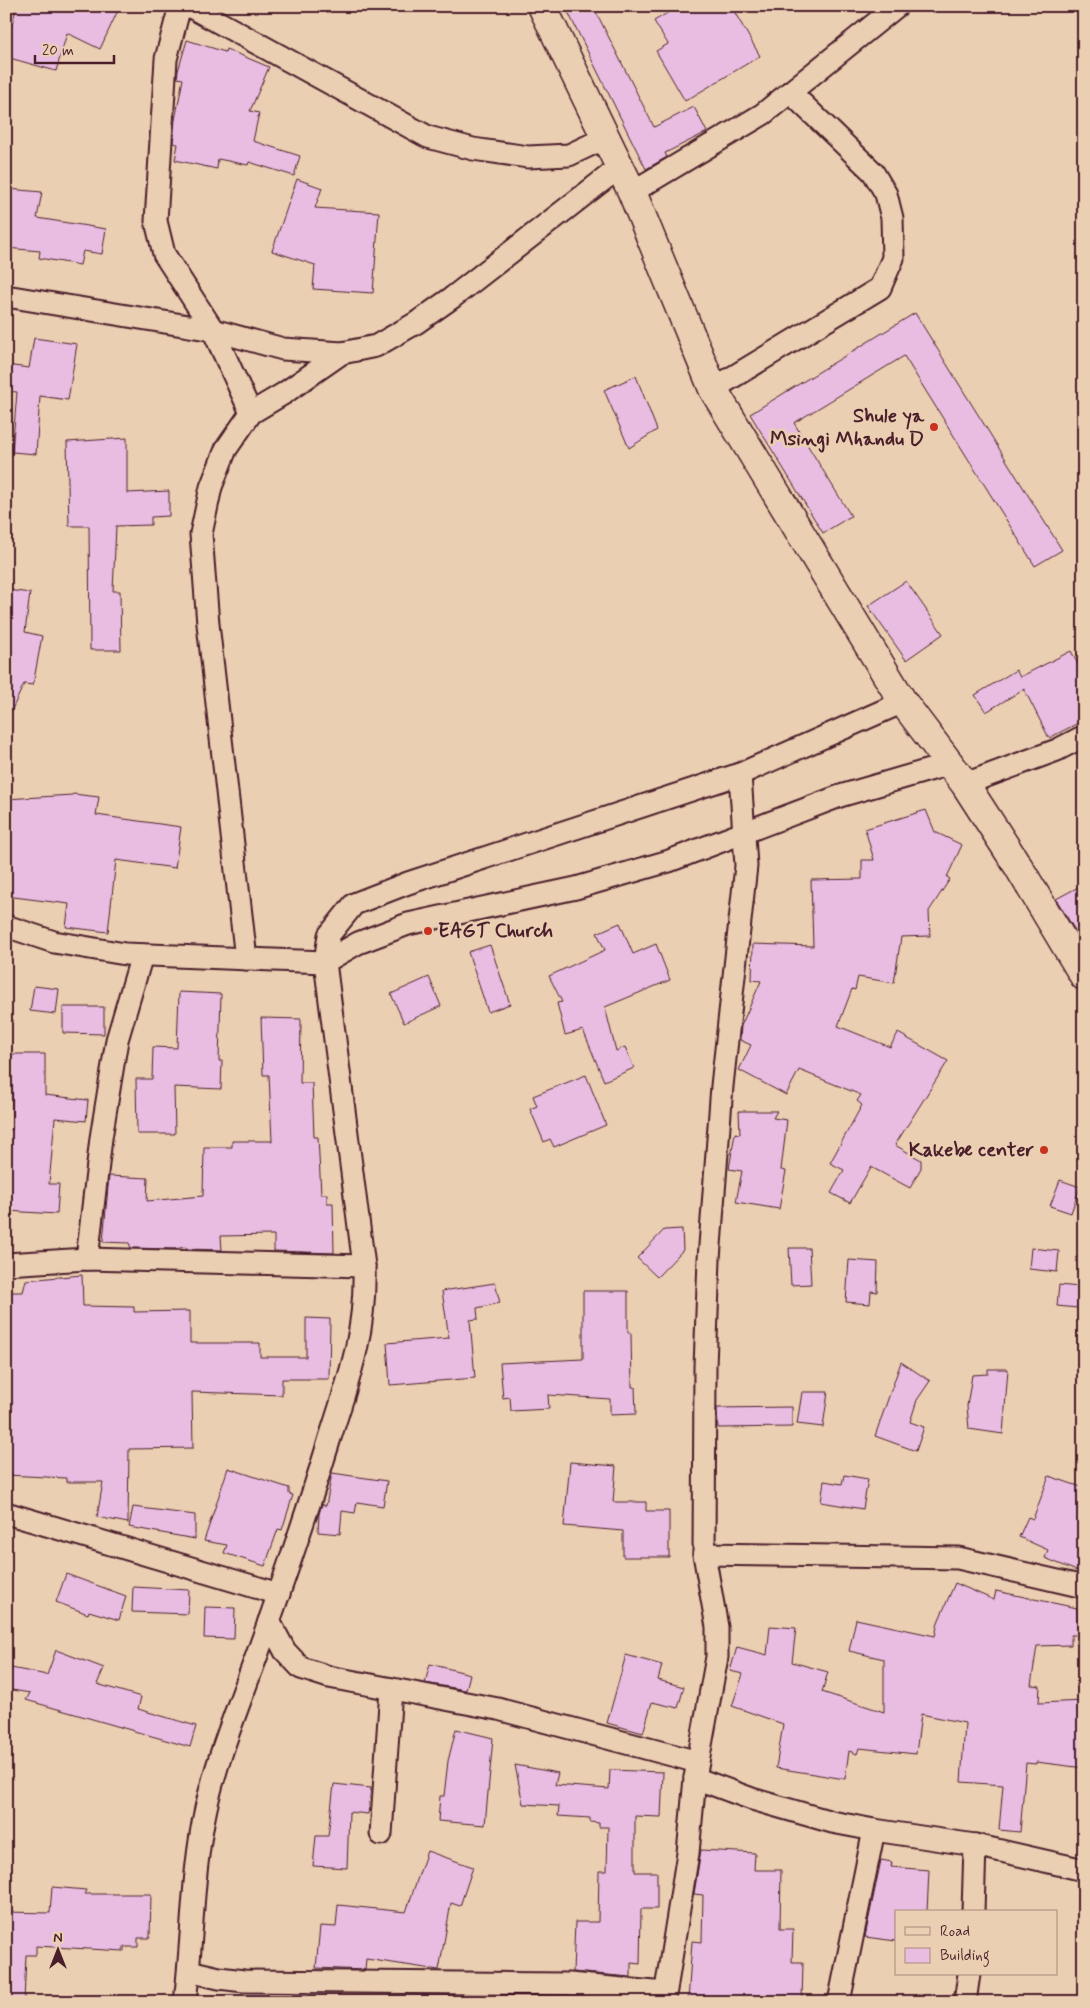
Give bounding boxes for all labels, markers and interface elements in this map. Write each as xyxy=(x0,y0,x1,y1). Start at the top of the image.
scale bar xyxy=(35,32,114,64)
text: 20 m xyxy=(42,41,74,61)
place label: Shule ya Msingi Mhandu D xyxy=(770,403,925,453)
marker: Shule ya Msingi Mhandu D xyxy=(928,421,940,433)
place label: EAGT Church xyxy=(438,918,554,945)
marker: EAGT Church xyxy=(422,925,434,937)
place label: Kakebe center xyxy=(909,1137,1035,1164)
marker: Kakebe center xyxy=(1038,1144,1050,1156)
legend xyxy=(895,1910,1058,1976)
text: Road xyxy=(940,1922,970,1942)
north arrow xyxy=(32,1926,82,1976)
text: N xyxy=(53,1929,63,1947)
text: Building xyxy=(940,1946,990,1967)

